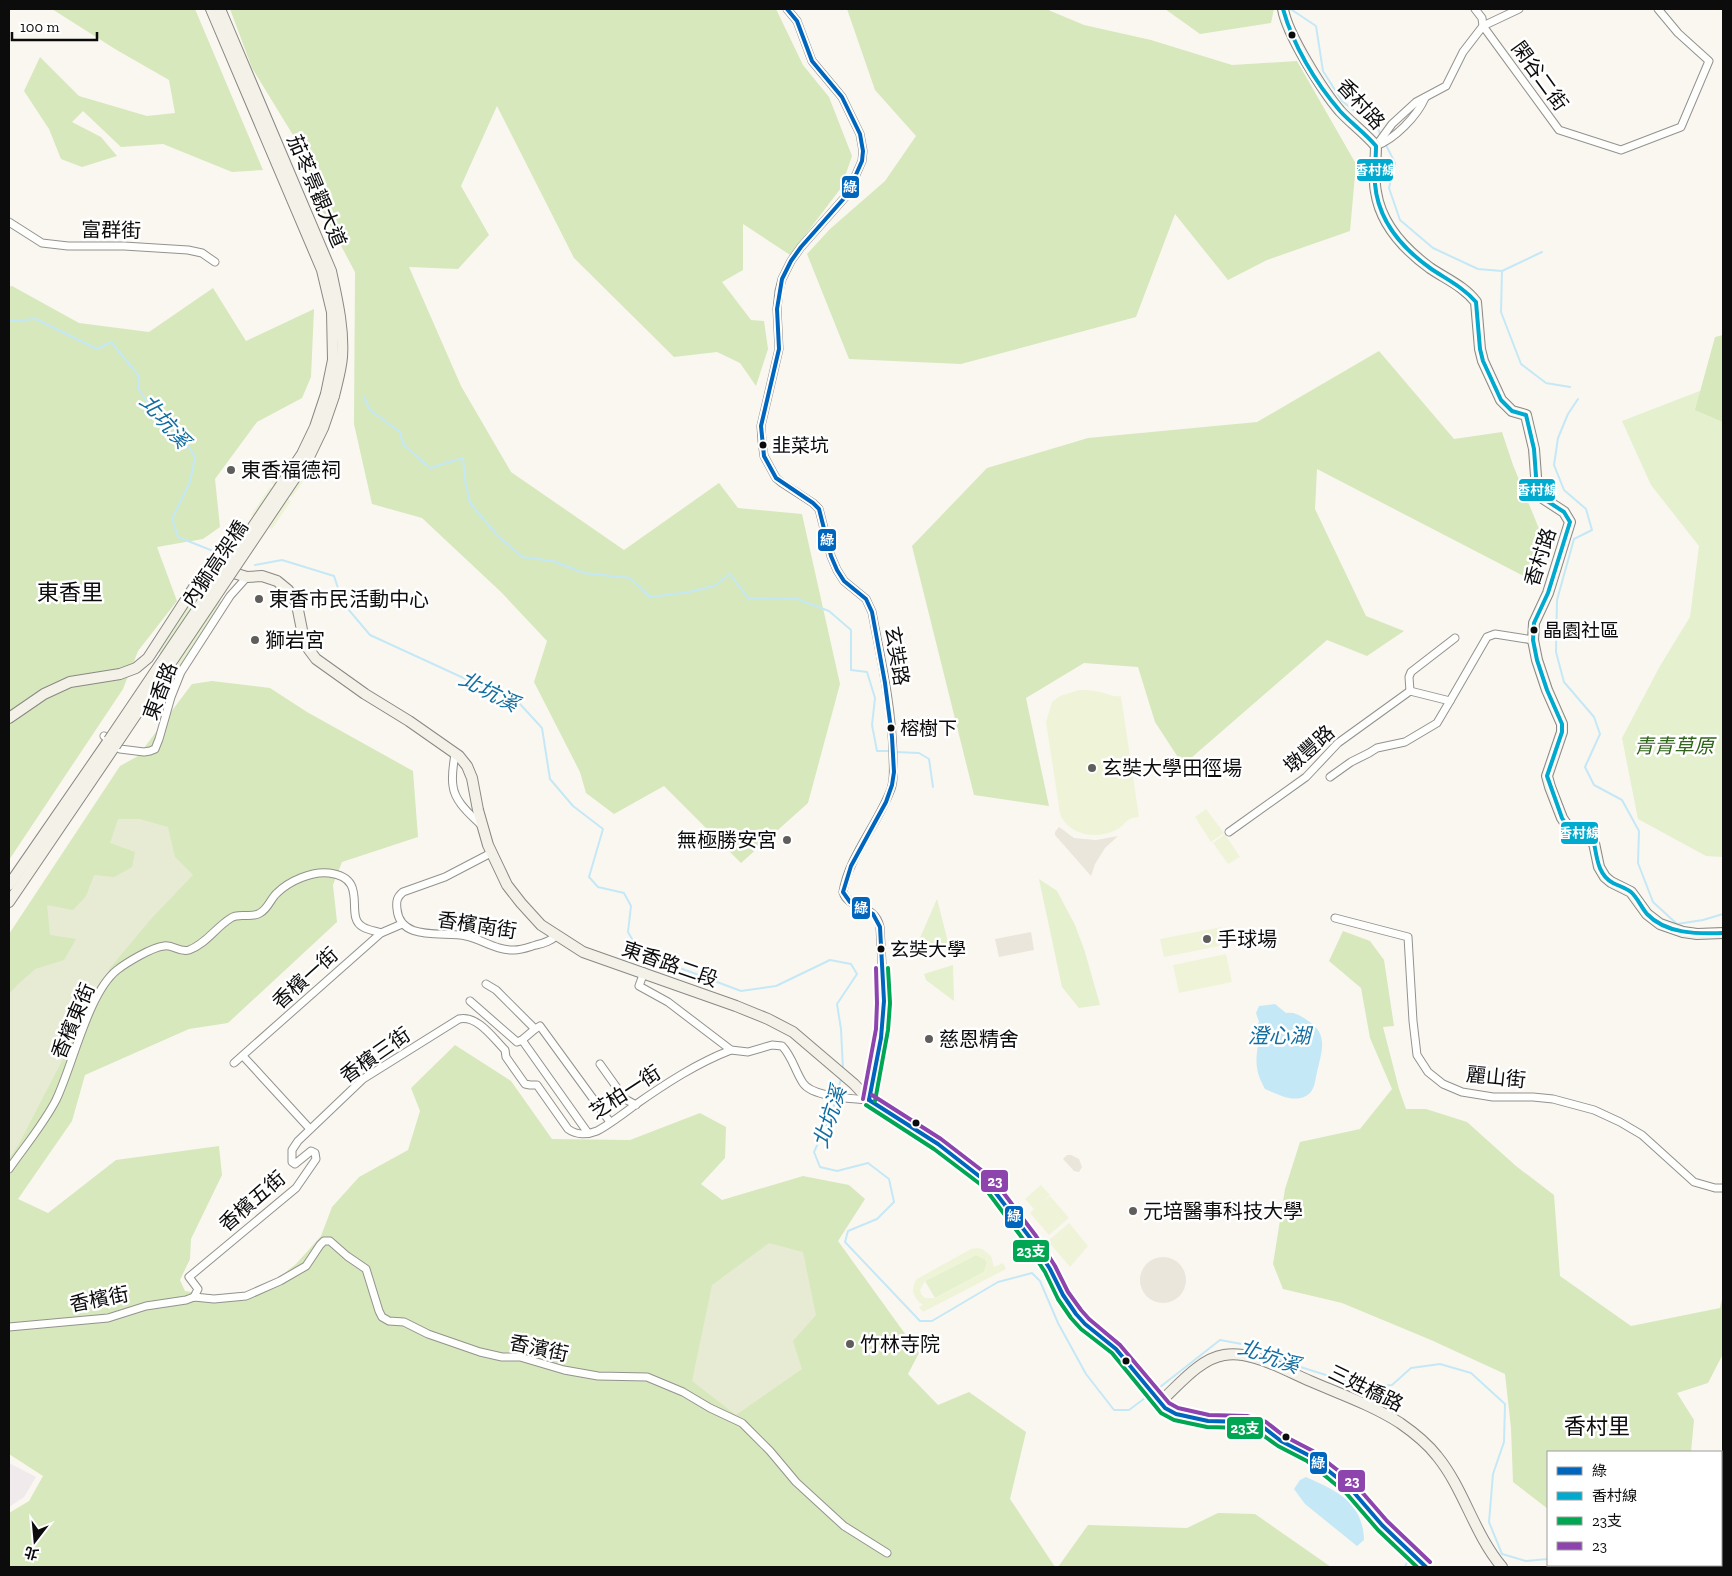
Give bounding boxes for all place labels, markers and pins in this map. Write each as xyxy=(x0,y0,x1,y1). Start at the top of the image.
unlabelled marker xyxy=(1287,30,1297,40)
place label: 韭菜坑 xyxy=(772,434,829,457)
marker: 韭菜坑 xyxy=(758,440,768,450)
place label: 東香福德祠 xyxy=(241,458,341,482)
marker: 東香福德祠 xyxy=(225,464,237,476)
place label: 東香市民活動中心 xyxy=(269,587,429,611)
marker: 東香市民活動中心 xyxy=(253,593,265,605)
place label: 晶園社區 xyxy=(1543,619,1619,642)
marker: 晶園社區 xyxy=(1529,625,1539,635)
place label: 獅岩宮 xyxy=(265,628,325,652)
marker: 獅岩宮 xyxy=(249,634,261,646)
place label: 榕樹下 xyxy=(900,717,957,740)
marker: 榕樹下 xyxy=(886,723,896,733)
place label: 玄奘大學田徑場 xyxy=(1102,756,1242,780)
marker: 玄奘大學田徑場 xyxy=(1086,762,1098,774)
place label: 無極勝安宮 xyxy=(677,828,777,852)
marker: 無極勝安宮 xyxy=(781,834,793,846)
place label: 手球場 xyxy=(1217,927,1277,951)
marker: 手球場 xyxy=(1201,933,1213,945)
place label: 玄奘大學 xyxy=(890,938,966,961)
marker: 玄奘大學 xyxy=(876,944,886,954)
place label: 慈恩精舍 xyxy=(939,1027,1019,1051)
marker: 慈恩精舍 xyxy=(923,1033,935,1045)
unlabelled marker xyxy=(911,1118,921,1128)
place label: 元培醫事科技大學 xyxy=(1143,1199,1303,1223)
marker: 元培醫事科技大學 xyxy=(1127,1205,1139,1217)
place label: 竹林寺院 xyxy=(860,1332,940,1356)
marker: 竹林寺院 xyxy=(844,1338,856,1350)
unlabelled marker xyxy=(1121,1356,1131,1366)
unlabelled marker xyxy=(1281,1432,1291,1442)

